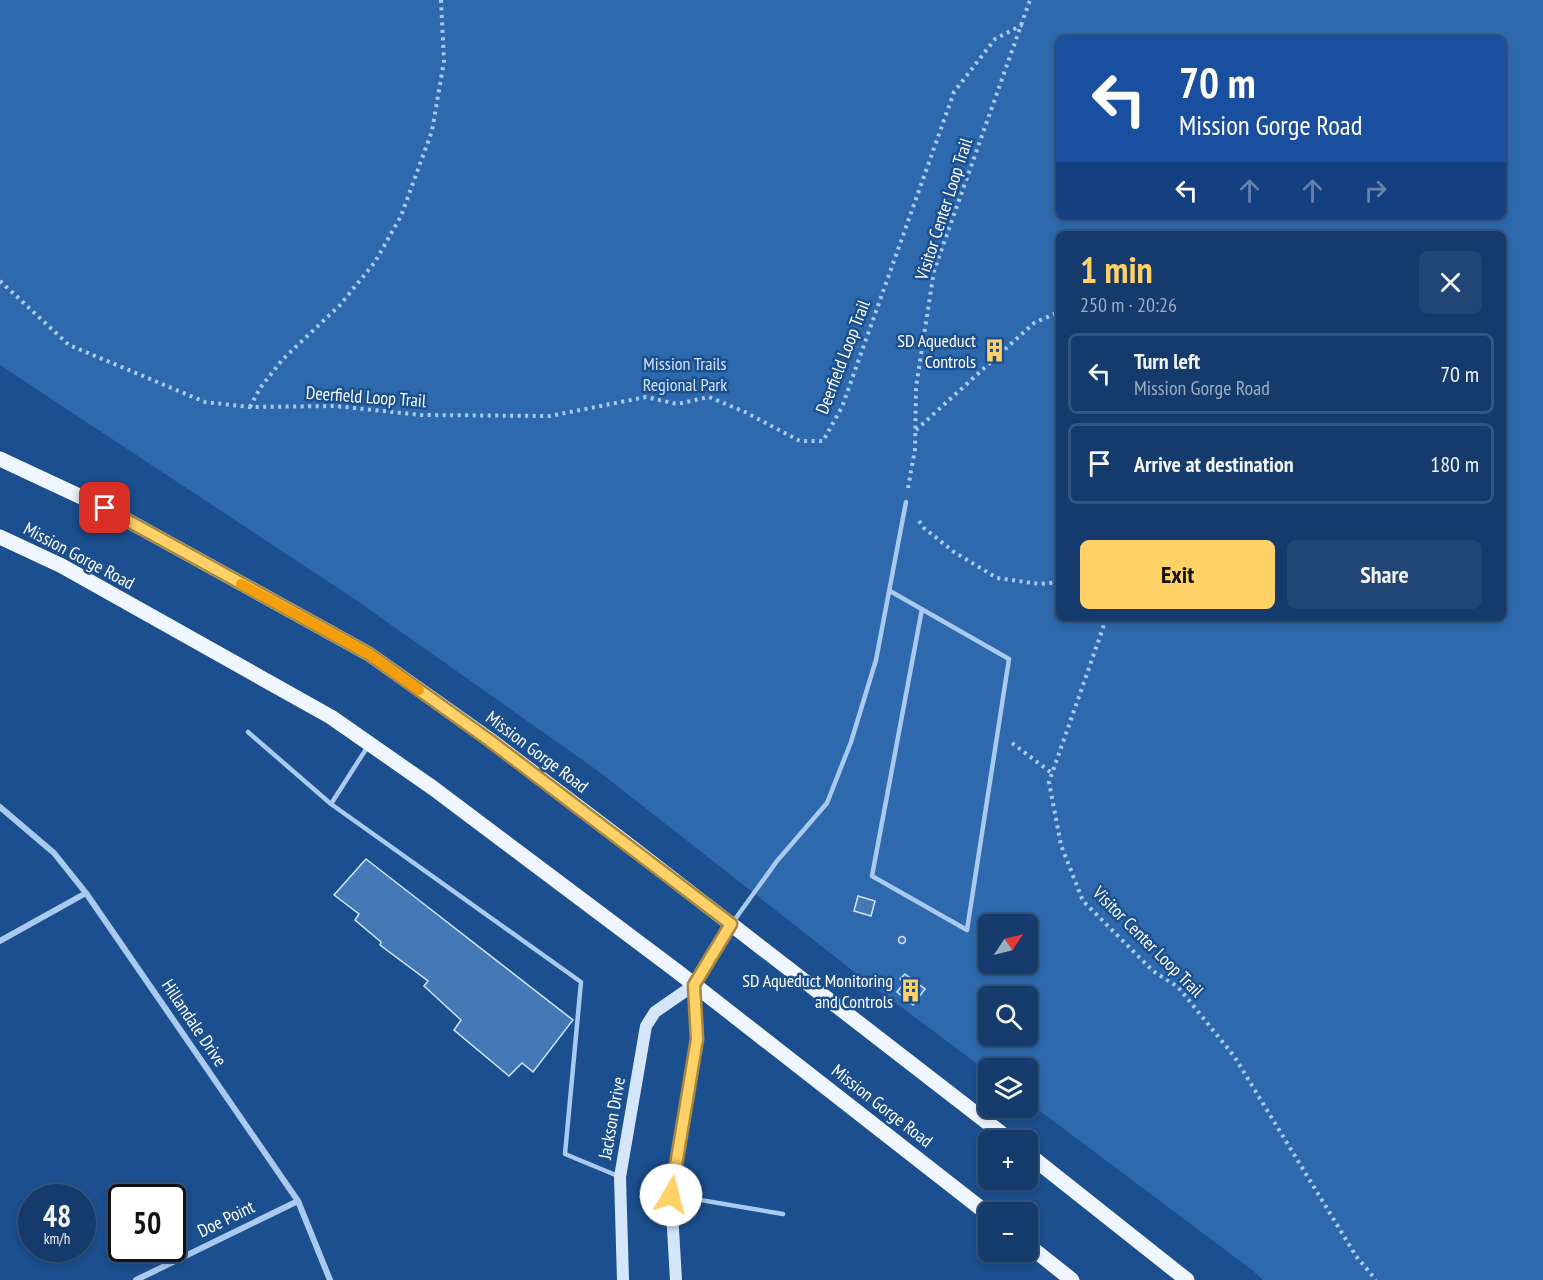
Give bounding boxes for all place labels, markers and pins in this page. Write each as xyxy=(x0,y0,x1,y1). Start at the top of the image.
place label: SD Aqueduct Controls xyxy=(897,329,976,373)
building icon: SD Aqueduct Controls xyxy=(981,338,1007,364)
pin xyxy=(79,482,130,533)
place label: SD Aqueduct Monitoring and Controls xyxy=(742,969,893,1013)
building icon: SD Aqueduct Monitoring and Controls xyxy=(898,978,924,1004)

